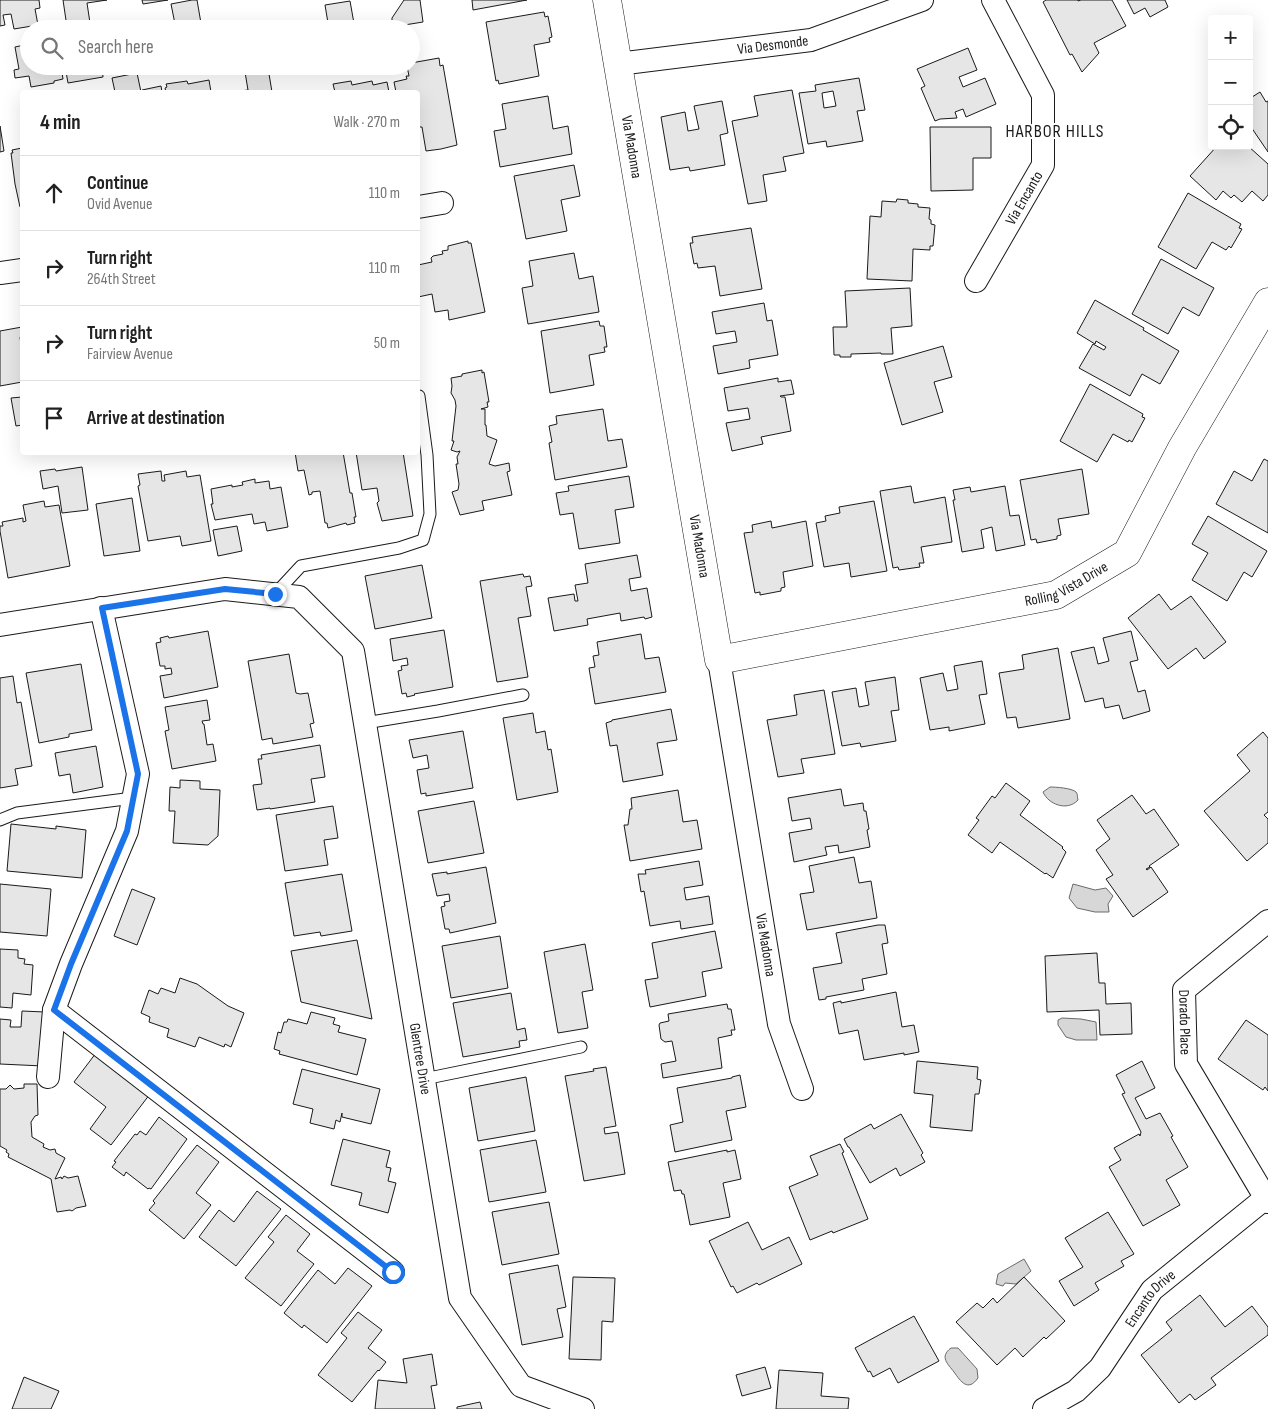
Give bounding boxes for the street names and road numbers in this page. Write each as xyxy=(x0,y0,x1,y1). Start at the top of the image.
street label: Via Desmonde xyxy=(736,31,809,59)
street label: Via Madonna xyxy=(617,114,646,180)
street label: Via Encanto xyxy=(1001,168,1047,228)
street label: Via Madonna xyxy=(685,513,714,579)
street label: Rolling Vista Drive xyxy=(1023,557,1111,611)
street label: Via Madonna xyxy=(751,912,780,978)
street label: Dorado Place xyxy=(1174,989,1195,1055)
street label: Glentree Drive xyxy=(405,1022,435,1096)
street label: Encanto Drive xyxy=(1121,1266,1180,1331)

